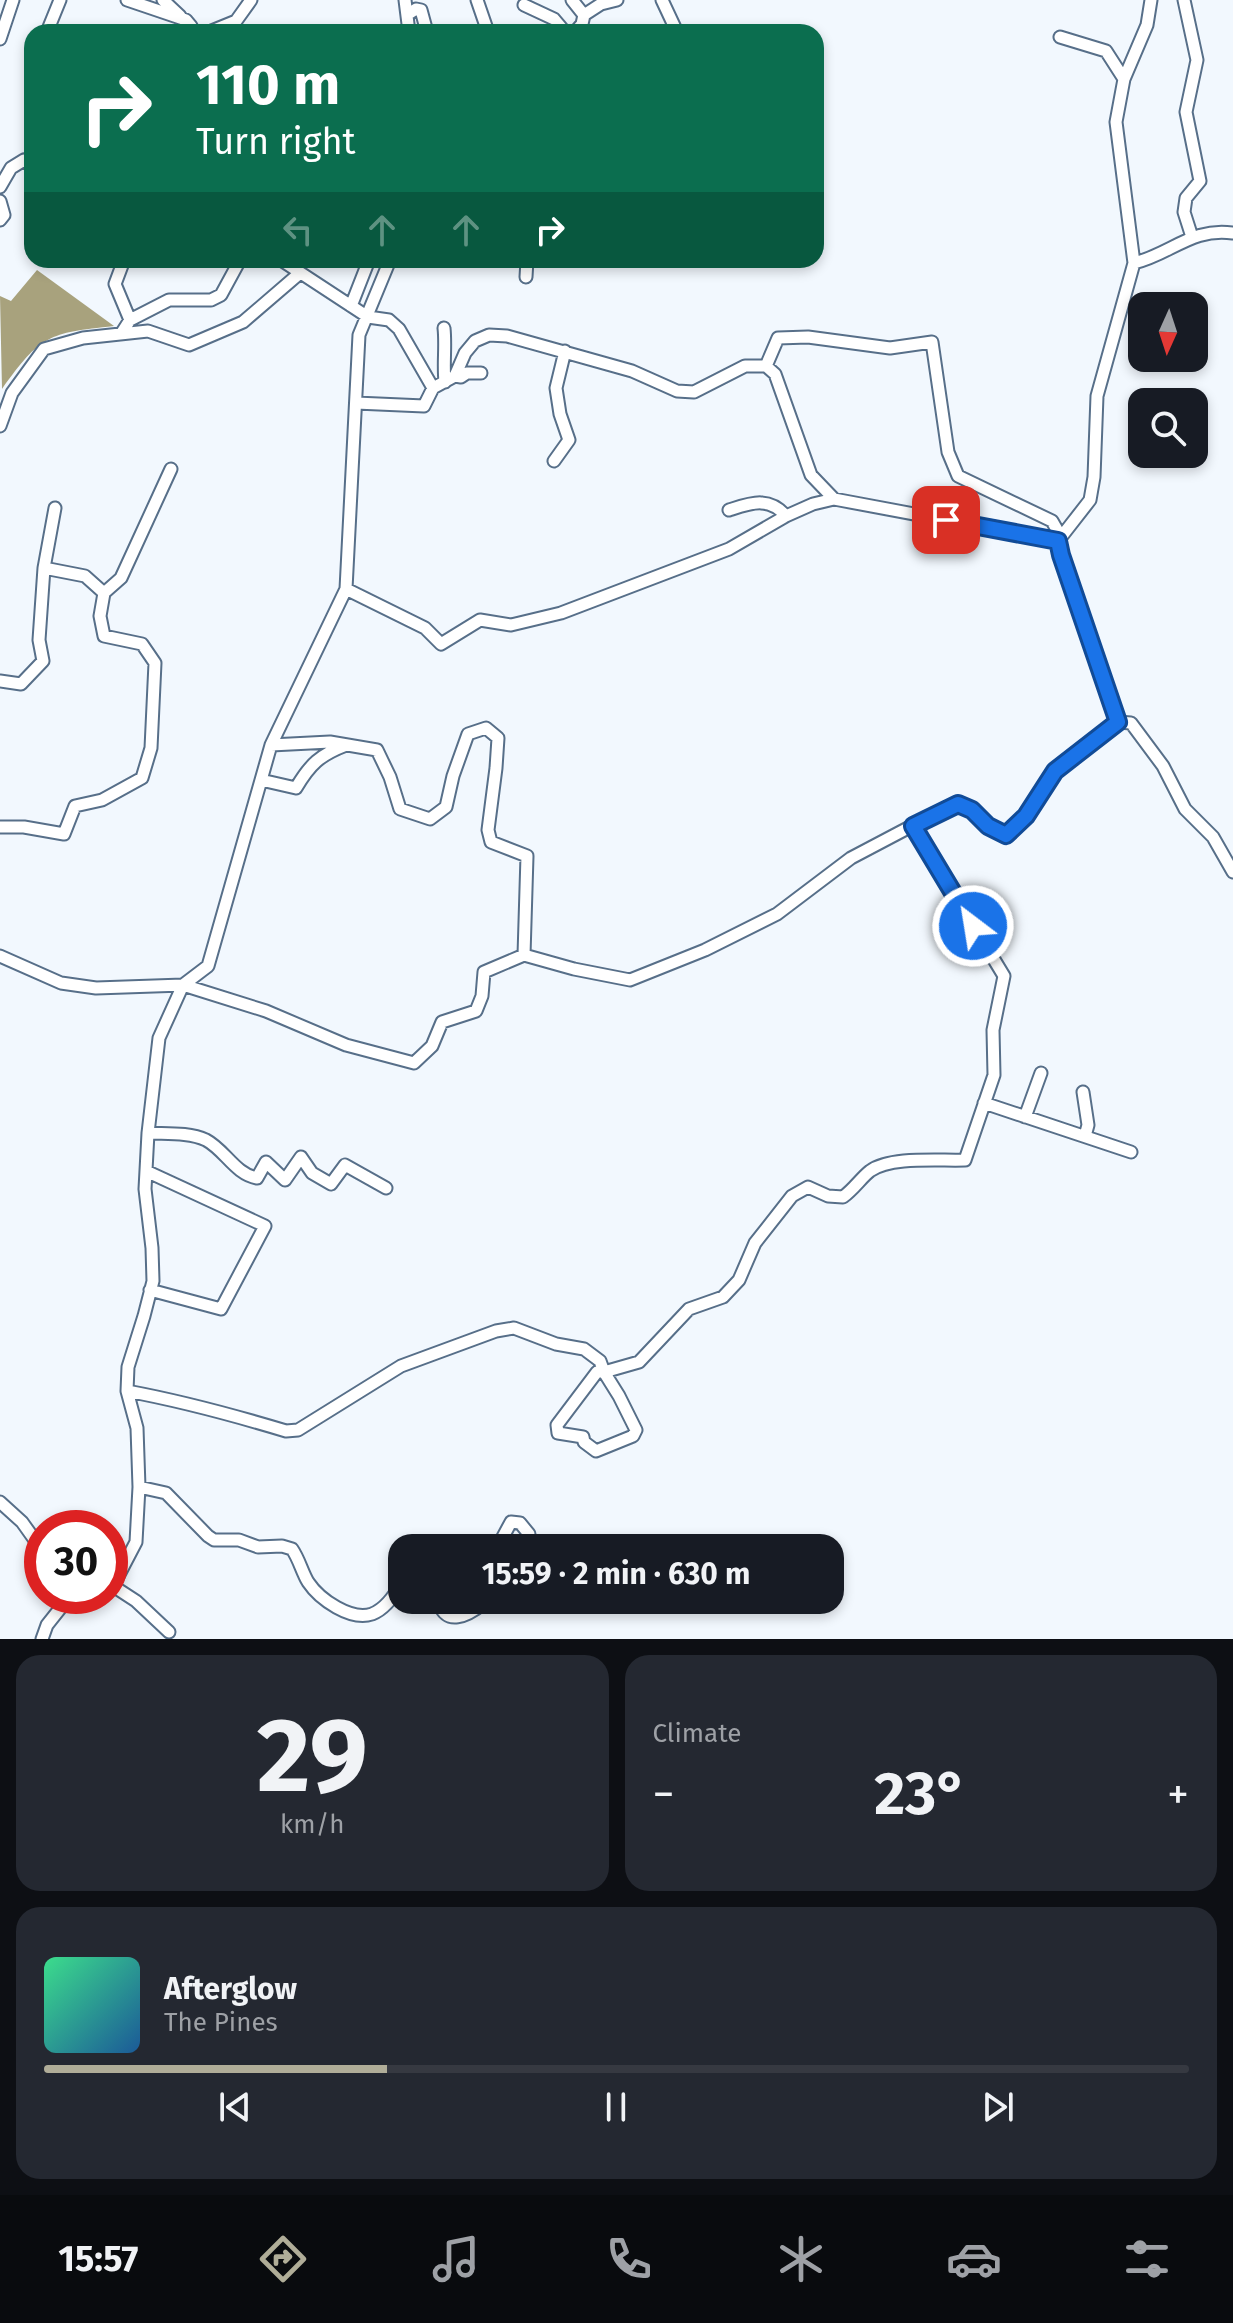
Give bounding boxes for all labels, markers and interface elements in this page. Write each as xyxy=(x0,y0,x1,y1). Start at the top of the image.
text: 110 m xyxy=(196,52,340,119)
icon: right xyxy=(64,56,168,160)
text: Turn right xyxy=(196,120,356,164)
icon: left xyxy=(276,208,320,252)
icon: ahead xyxy=(360,208,404,252)
icon: ahead xyxy=(444,208,488,252)
icon: right xyxy=(528,208,572,252)
north arrow xyxy=(1128,292,1208,372)
map controls xyxy=(1128,292,1208,468)
button: search xyxy=(1128,388,1208,468)
pin xyxy=(912,486,980,554)
icon: arrive xyxy=(924,498,968,542)
position arrow xyxy=(931,884,1015,968)
speed limit sign: 30 xyxy=(24,1510,128,1614)
text: 15:59 · 2 min · 630 m xyxy=(482,1556,750,1592)
text: 29 xyxy=(257,1694,368,1819)
text: Climate xyxy=(653,1718,741,1749)
text: 23° xyxy=(874,1758,967,1830)
text: − xyxy=(653,1768,675,1821)
text: + xyxy=(1167,1768,1189,1821)
text: km/h xyxy=(280,1809,344,1840)
text: Afterglow xyxy=(164,1971,297,2007)
text: The Pines xyxy=(164,2007,278,2038)
icon: previous xyxy=(213,2085,257,2129)
icon: pause xyxy=(594,2085,638,2129)
icon: next xyxy=(976,2085,1020,2129)
icon: directions xyxy=(255,2231,311,2287)
icon: music xyxy=(428,2231,484,2287)
icon: phone xyxy=(601,2231,657,2287)
icon: climate xyxy=(773,2231,829,2287)
icon: car xyxy=(946,2231,1002,2287)
icon: filters xyxy=(1119,2231,1175,2287)
text: 15:57 xyxy=(58,2237,138,2281)

